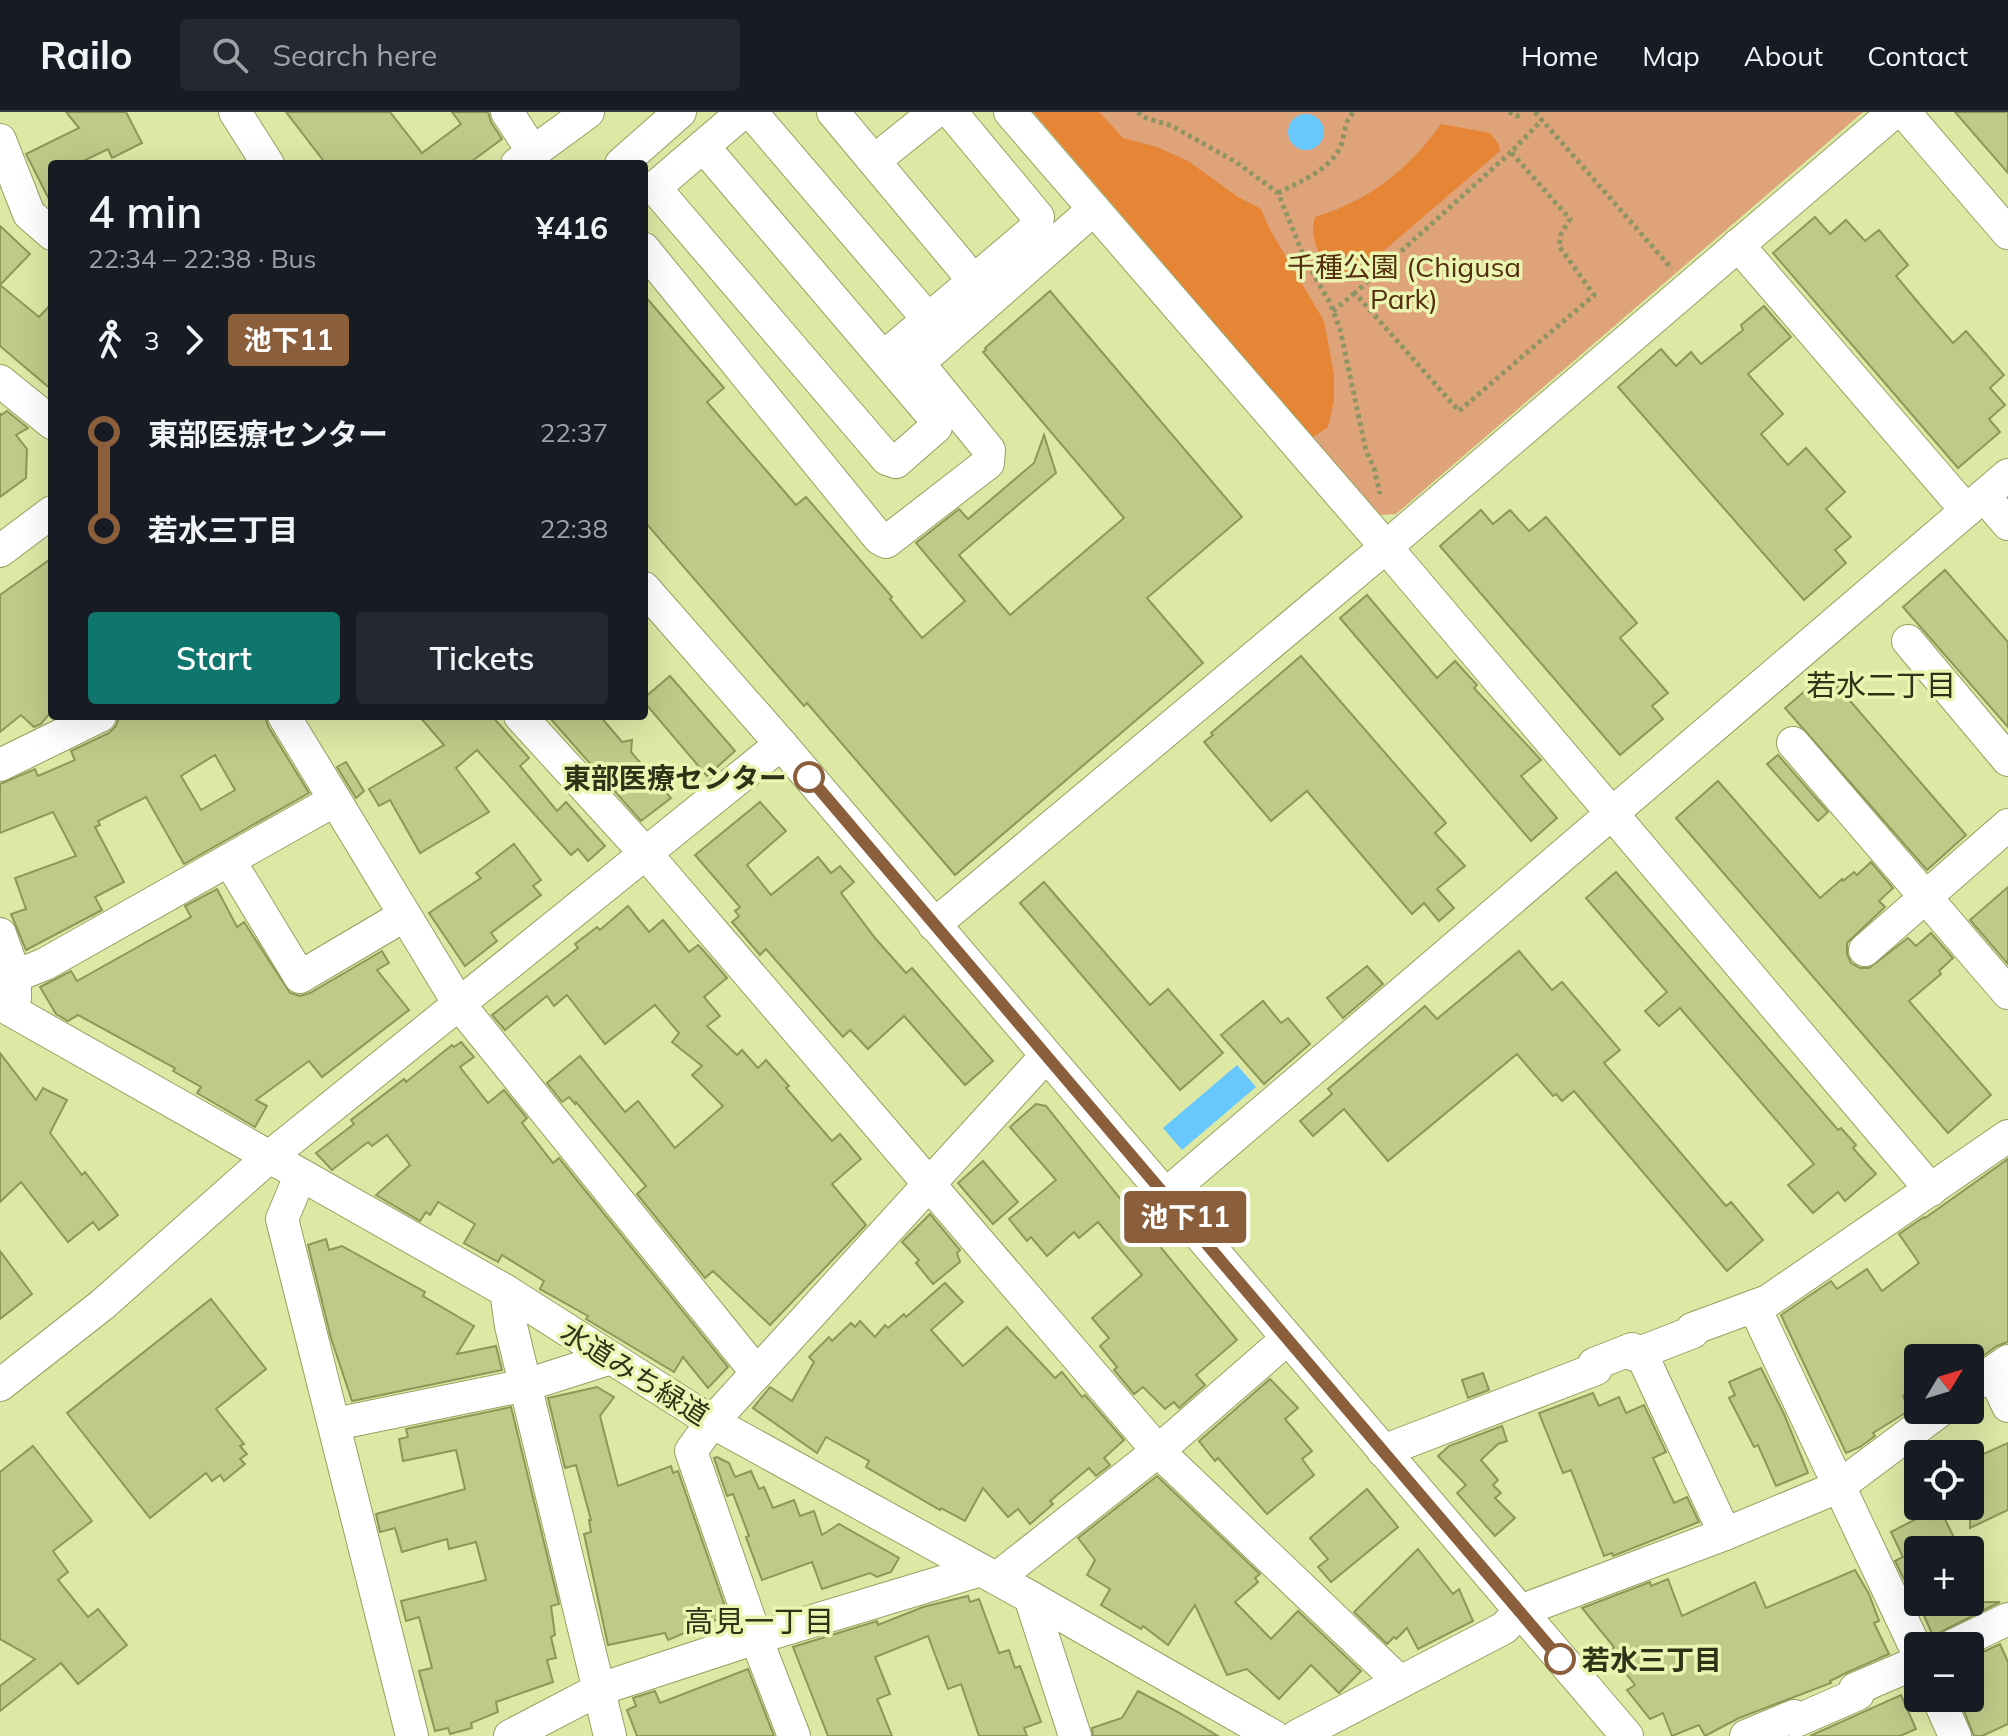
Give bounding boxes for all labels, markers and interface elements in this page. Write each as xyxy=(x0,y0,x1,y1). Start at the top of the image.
search box xyxy=(180,19,740,91)
text: Railo xyxy=(40,31,132,79)
icon: search xyxy=(208,33,252,77)
text: Search here xyxy=(272,36,437,74)
text: Home xyxy=(1521,38,1598,73)
text: Map xyxy=(1642,38,1700,73)
text: About xyxy=(1744,38,1823,73)
text: Contact xyxy=(1867,38,1968,73)
text: 4 min xyxy=(88,184,202,239)
text: ¥416 xyxy=(536,209,608,247)
text: 22:34 – 22:38 · Bus xyxy=(88,242,317,275)
park label: 千種公園 (Chigusa Park) xyxy=(1287,249,1521,316)
icon: walk xyxy=(88,318,132,362)
icon: forward xyxy=(172,318,216,362)
text: 池下11 xyxy=(244,322,333,357)
text: 3 xyxy=(144,324,160,357)
text: 東部医療センター xyxy=(148,415,388,453)
text: 22:37 xyxy=(540,416,608,449)
text: 若水三丁目 xyxy=(148,511,298,549)
text: 22:38 xyxy=(540,512,608,545)
button: Start xyxy=(88,612,340,704)
button: Tickets xyxy=(356,612,608,704)
district label: 若水二丁目 xyxy=(1806,666,1956,704)
place label: 東部医療センター xyxy=(563,760,787,795)
marker: 東部医療センター xyxy=(794,762,824,792)
line badge: 池下11 xyxy=(1129,1191,1241,1243)
text: 池下11 xyxy=(1140,1199,1230,1234)
street label: 水道みち緑道 xyxy=(554,1314,716,1432)
north arrow xyxy=(1904,1344,1984,1424)
map controls xyxy=(1904,1344,1984,1712)
button: locate xyxy=(1904,1440,1984,1520)
button: + xyxy=(1904,1536,1984,1616)
district label: 高見一丁目 xyxy=(684,1602,834,1640)
button: − xyxy=(1904,1632,1984,1712)
place label: 若水三丁目 xyxy=(1582,1642,1722,1677)
marker: 若水三丁目 xyxy=(1545,1644,1575,1674)

